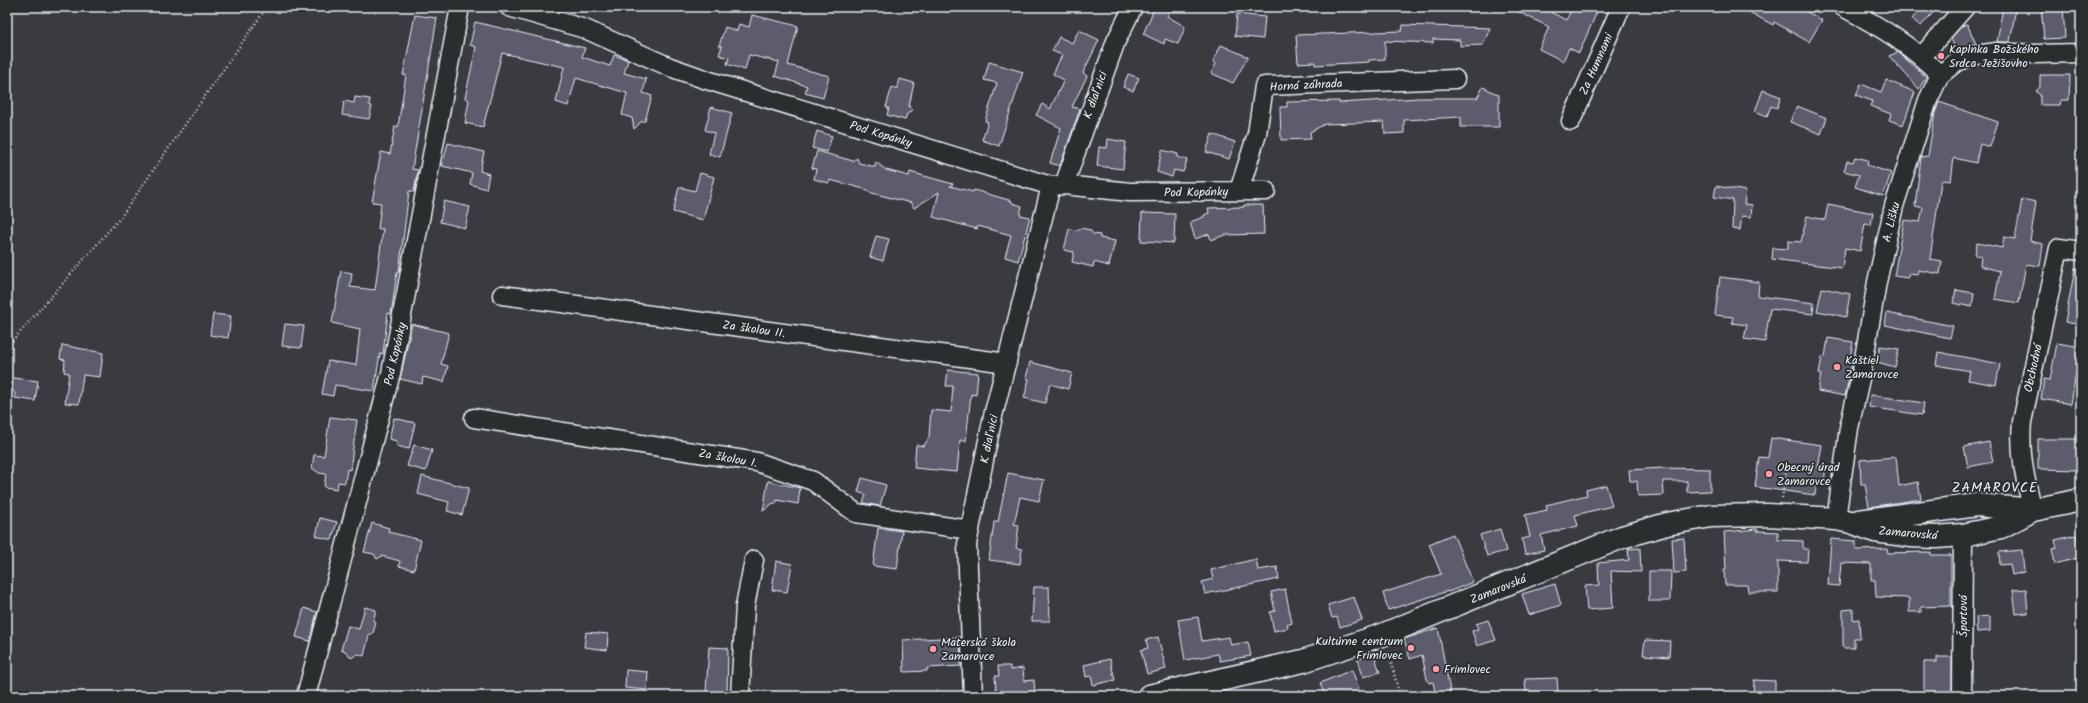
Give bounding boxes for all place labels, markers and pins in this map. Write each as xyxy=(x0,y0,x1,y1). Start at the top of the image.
place label: Kaplnka Božského Srdca Ježišovho xyxy=(1949,40,2039,73)
marker: Kaplnka Božského Srdca Ježišovho xyxy=(1936,51,1946,61)
place label: Kaštiel Zamarovce xyxy=(1845,351,1899,384)
marker: Kaštiel Zamarovce xyxy=(1832,362,1842,372)
place label: Obecný úrad Zamarovce xyxy=(1777,458,1841,491)
marker: Obecný úrad Zamarovce xyxy=(1764,469,1774,479)
place label: Kultúrne centrum Frimlovec xyxy=(1315,632,1403,665)
place label: Materská škola Zamarovce xyxy=(941,633,1016,666)
marker: Kultúrne centrum Frimlovec xyxy=(1406,643,1416,653)
marker: Materská škola Zamarovce xyxy=(928,644,938,654)
place label: Frimlovec xyxy=(1444,660,1491,679)
marker: Frimlovec xyxy=(1431,664,1441,674)

